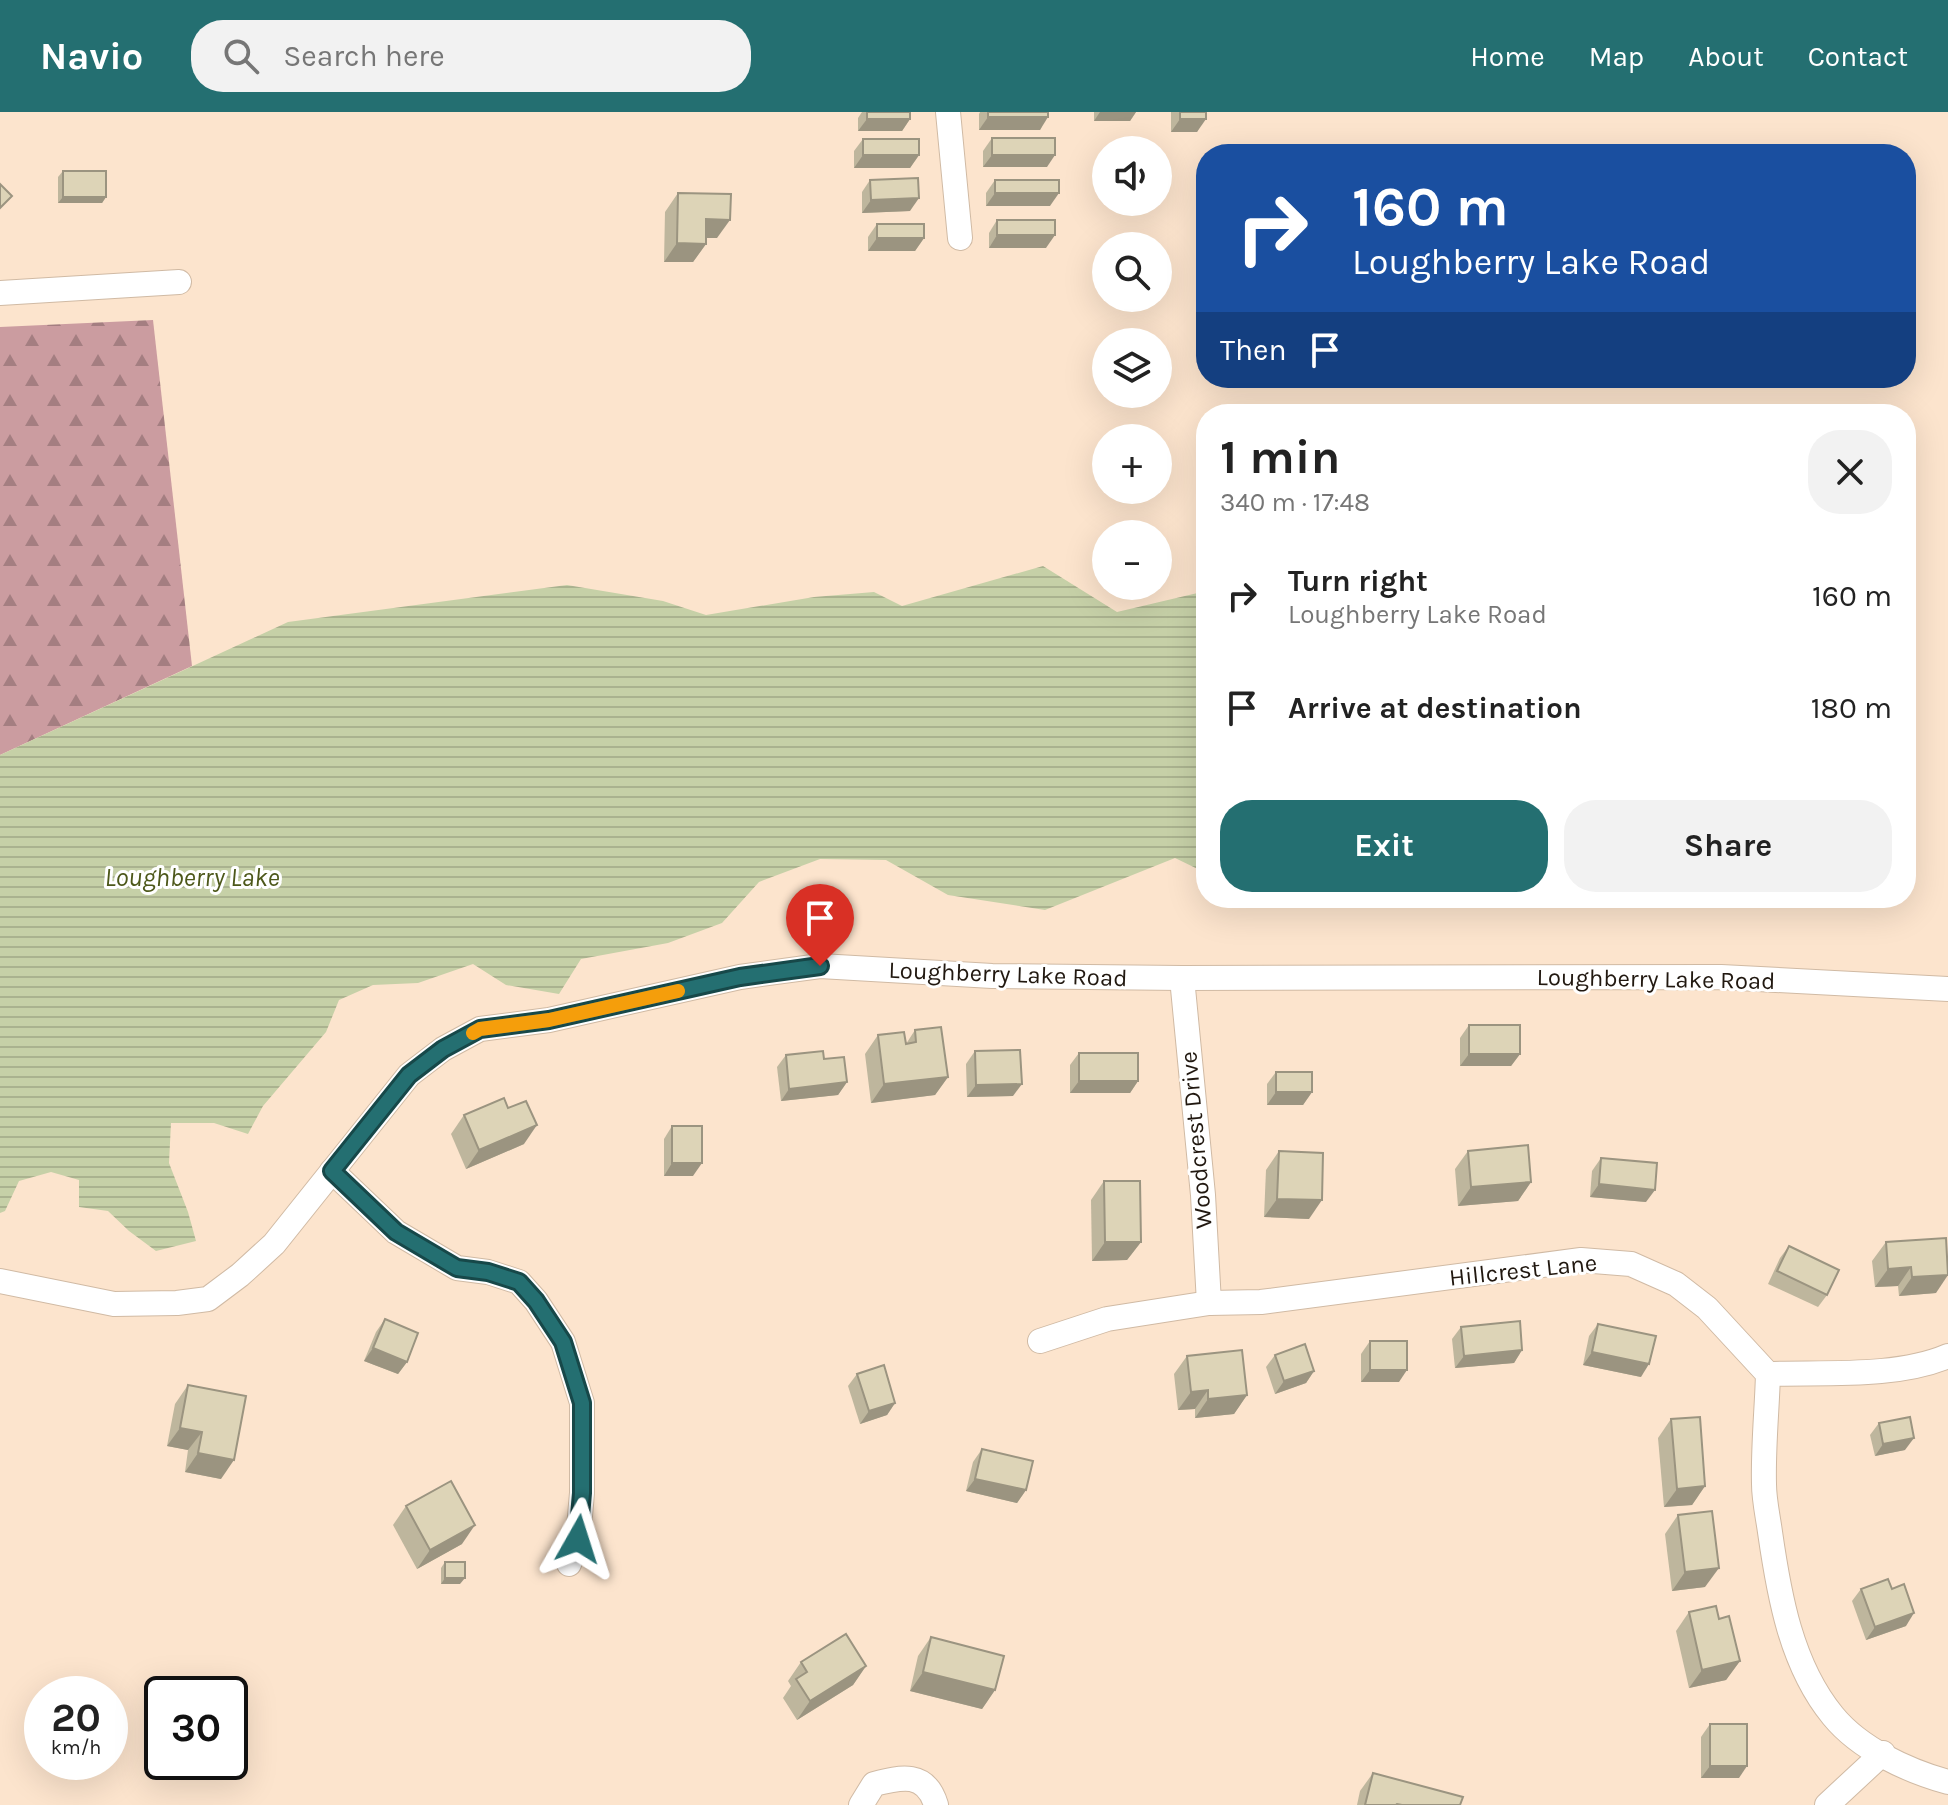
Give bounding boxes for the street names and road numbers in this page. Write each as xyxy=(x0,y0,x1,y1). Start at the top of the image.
street label: Loughberry Lake Road xyxy=(888,956,1128,992)
street label: Loughberry Lake Road xyxy=(1536,963,1776,995)
street label: Woodcrest Drive xyxy=(1174,1050,1218,1230)
street label: Hillcrest Lane xyxy=(1448,1248,1598,1292)

